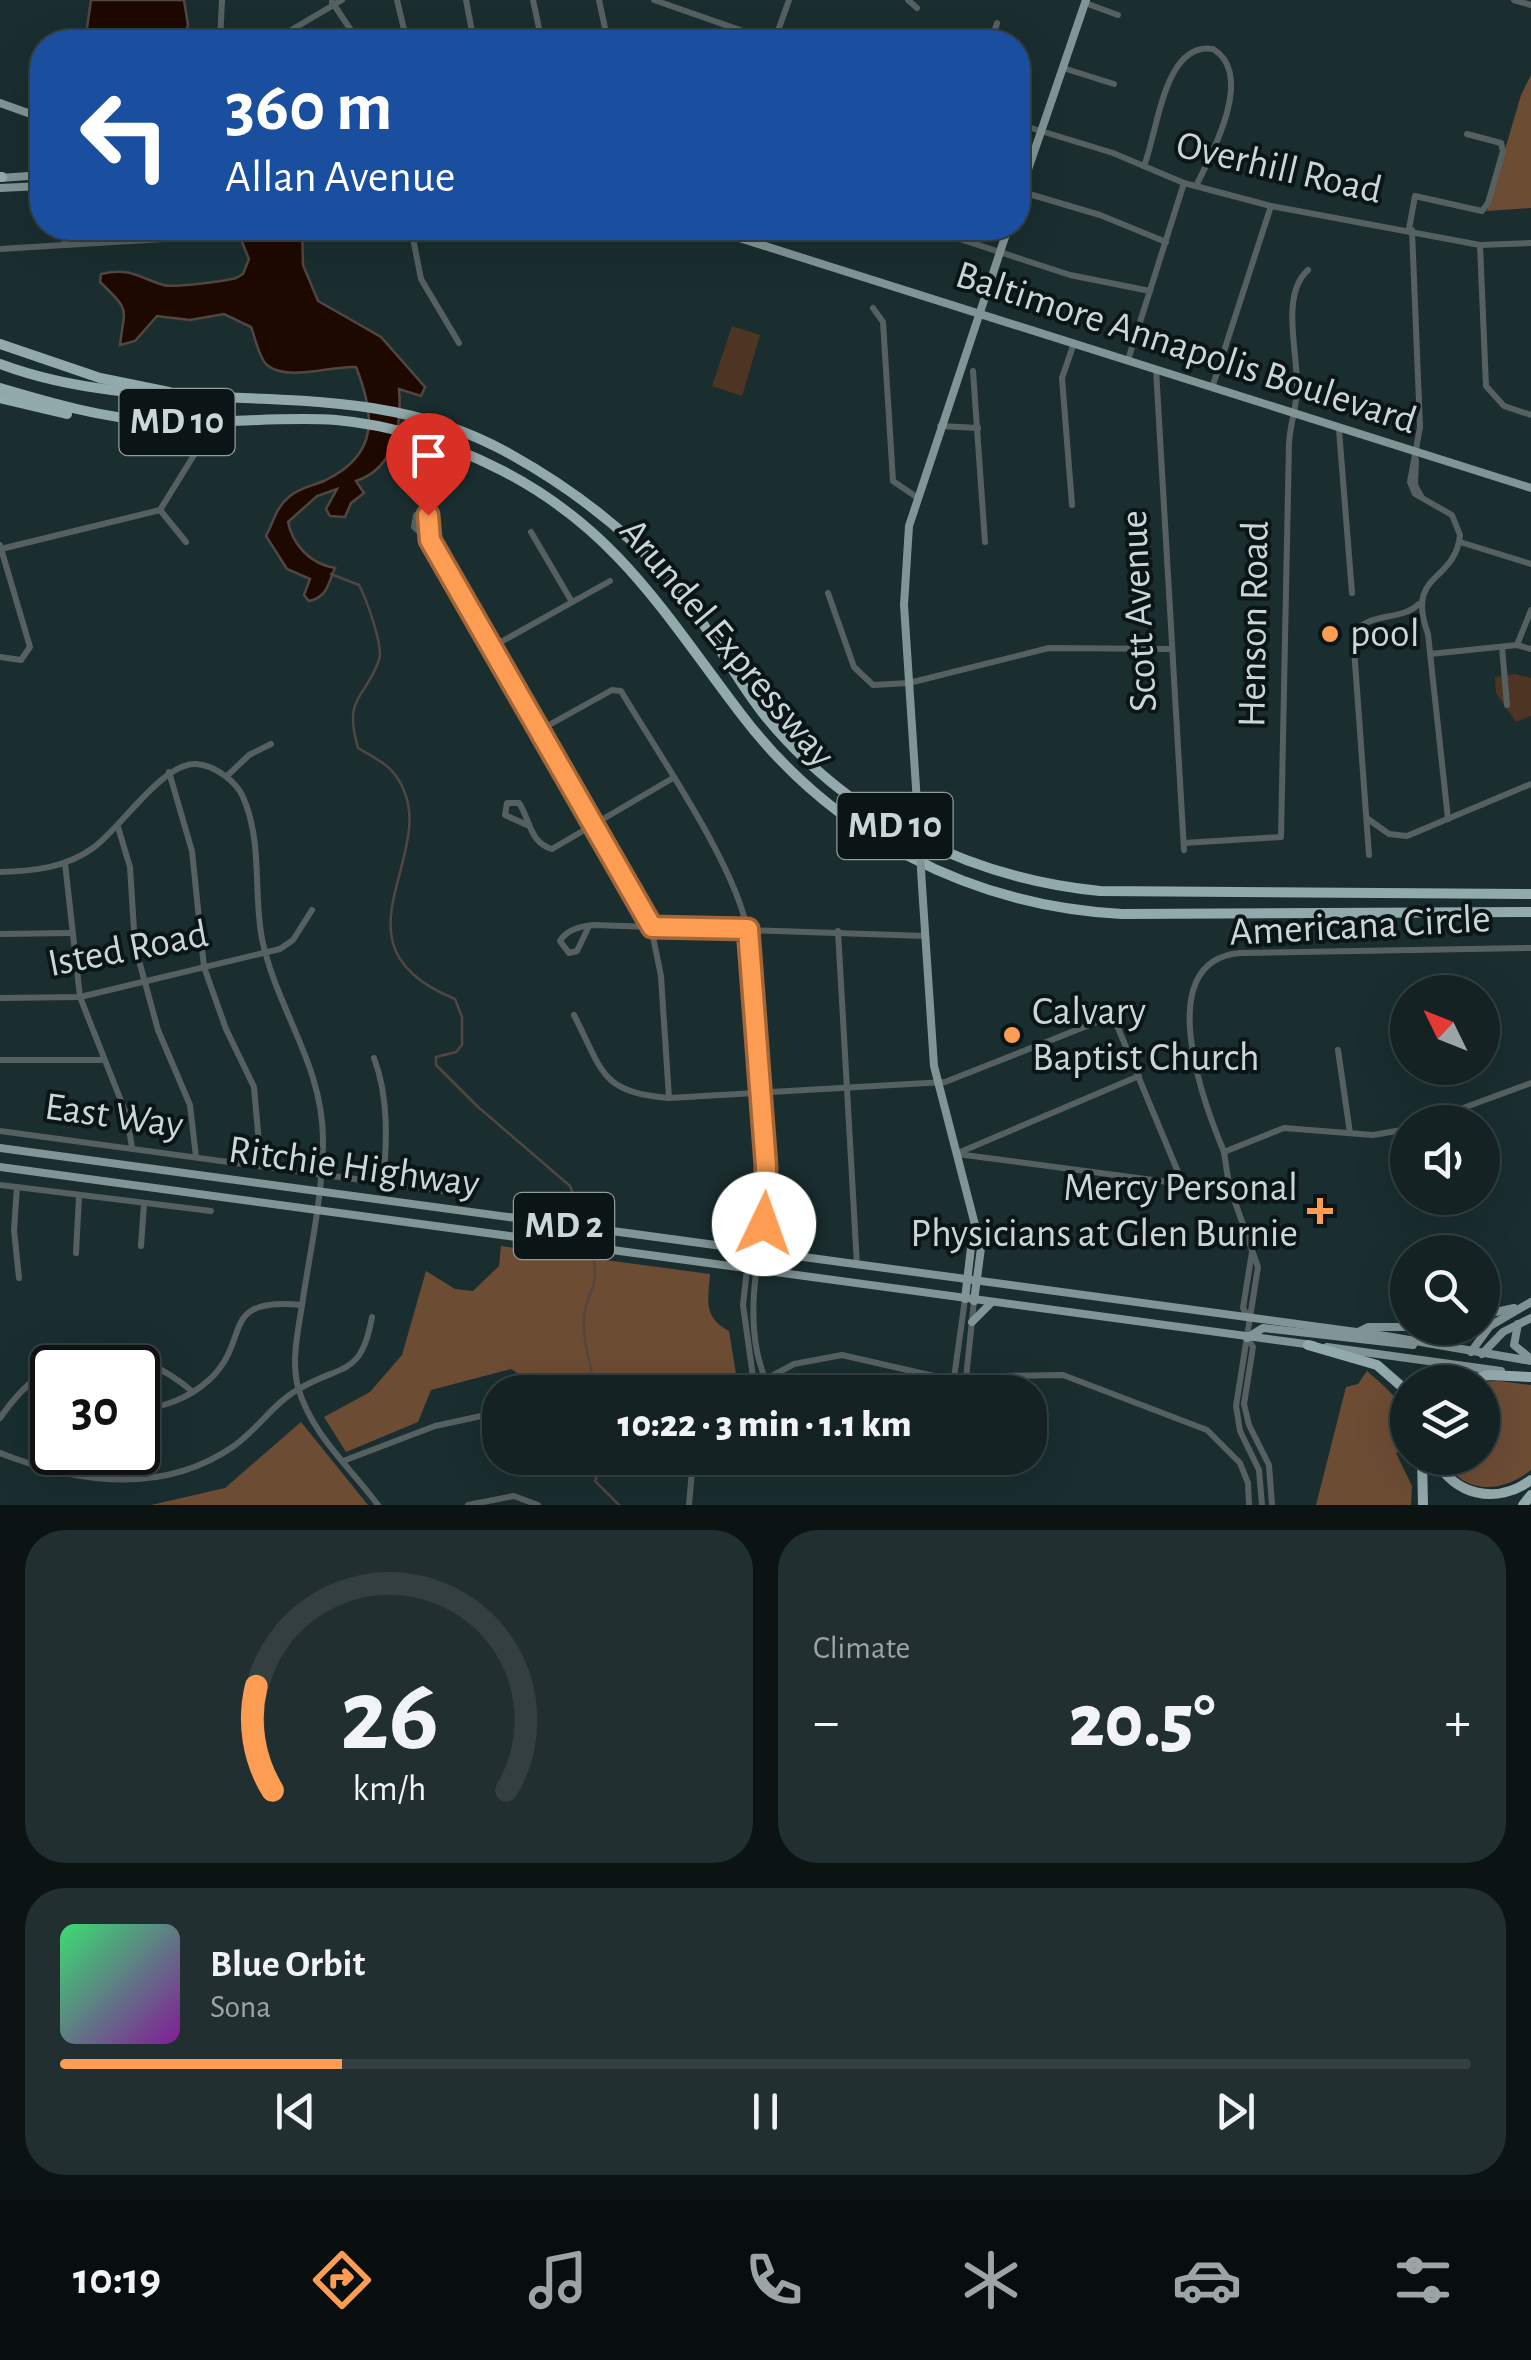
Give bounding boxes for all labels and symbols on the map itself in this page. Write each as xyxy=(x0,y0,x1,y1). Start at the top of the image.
street label: Overhill Road xyxy=(1172,125,1386,211)
street label: Baltimore Annapolis Boulevard xyxy=(951,255,1421,441)
road number: MD 10 xyxy=(120,389,234,455)
pin xyxy=(386,413,471,516)
street label: Scott Avenue xyxy=(1114,509,1164,713)
street label: Arundel Expressway xyxy=(612,511,842,775)
street label: Henson Road xyxy=(1232,520,1276,728)
place label: pool xyxy=(1350,614,1420,654)
marker: pool xyxy=(1319,623,1341,645)
road number: MD 10 xyxy=(838,793,952,859)
street label: Americana Circle xyxy=(1228,899,1492,953)
street label: Isted Road xyxy=(45,914,211,984)
north arrow xyxy=(1390,975,1500,1085)
place label: Calvary Baptist Church xyxy=(1032,992,1260,1078)
marker: Calvary Baptist Church xyxy=(1001,1024,1023,1046)
street label: East Way xyxy=(42,1086,186,1146)
street label: Ritchie Highway xyxy=(226,1130,482,1204)
place label: Mercy Personal Physicians at Glen Burnie xyxy=(910,1168,1298,1254)
position arrow xyxy=(712,1172,816,1276)
road number: MD 2 xyxy=(514,1193,614,1259)
marker: Mercy Personal Physicians at Glen Burnie xyxy=(1307,1198,1333,1224)
speed limit sign: 30 xyxy=(30,1345,160,1475)

